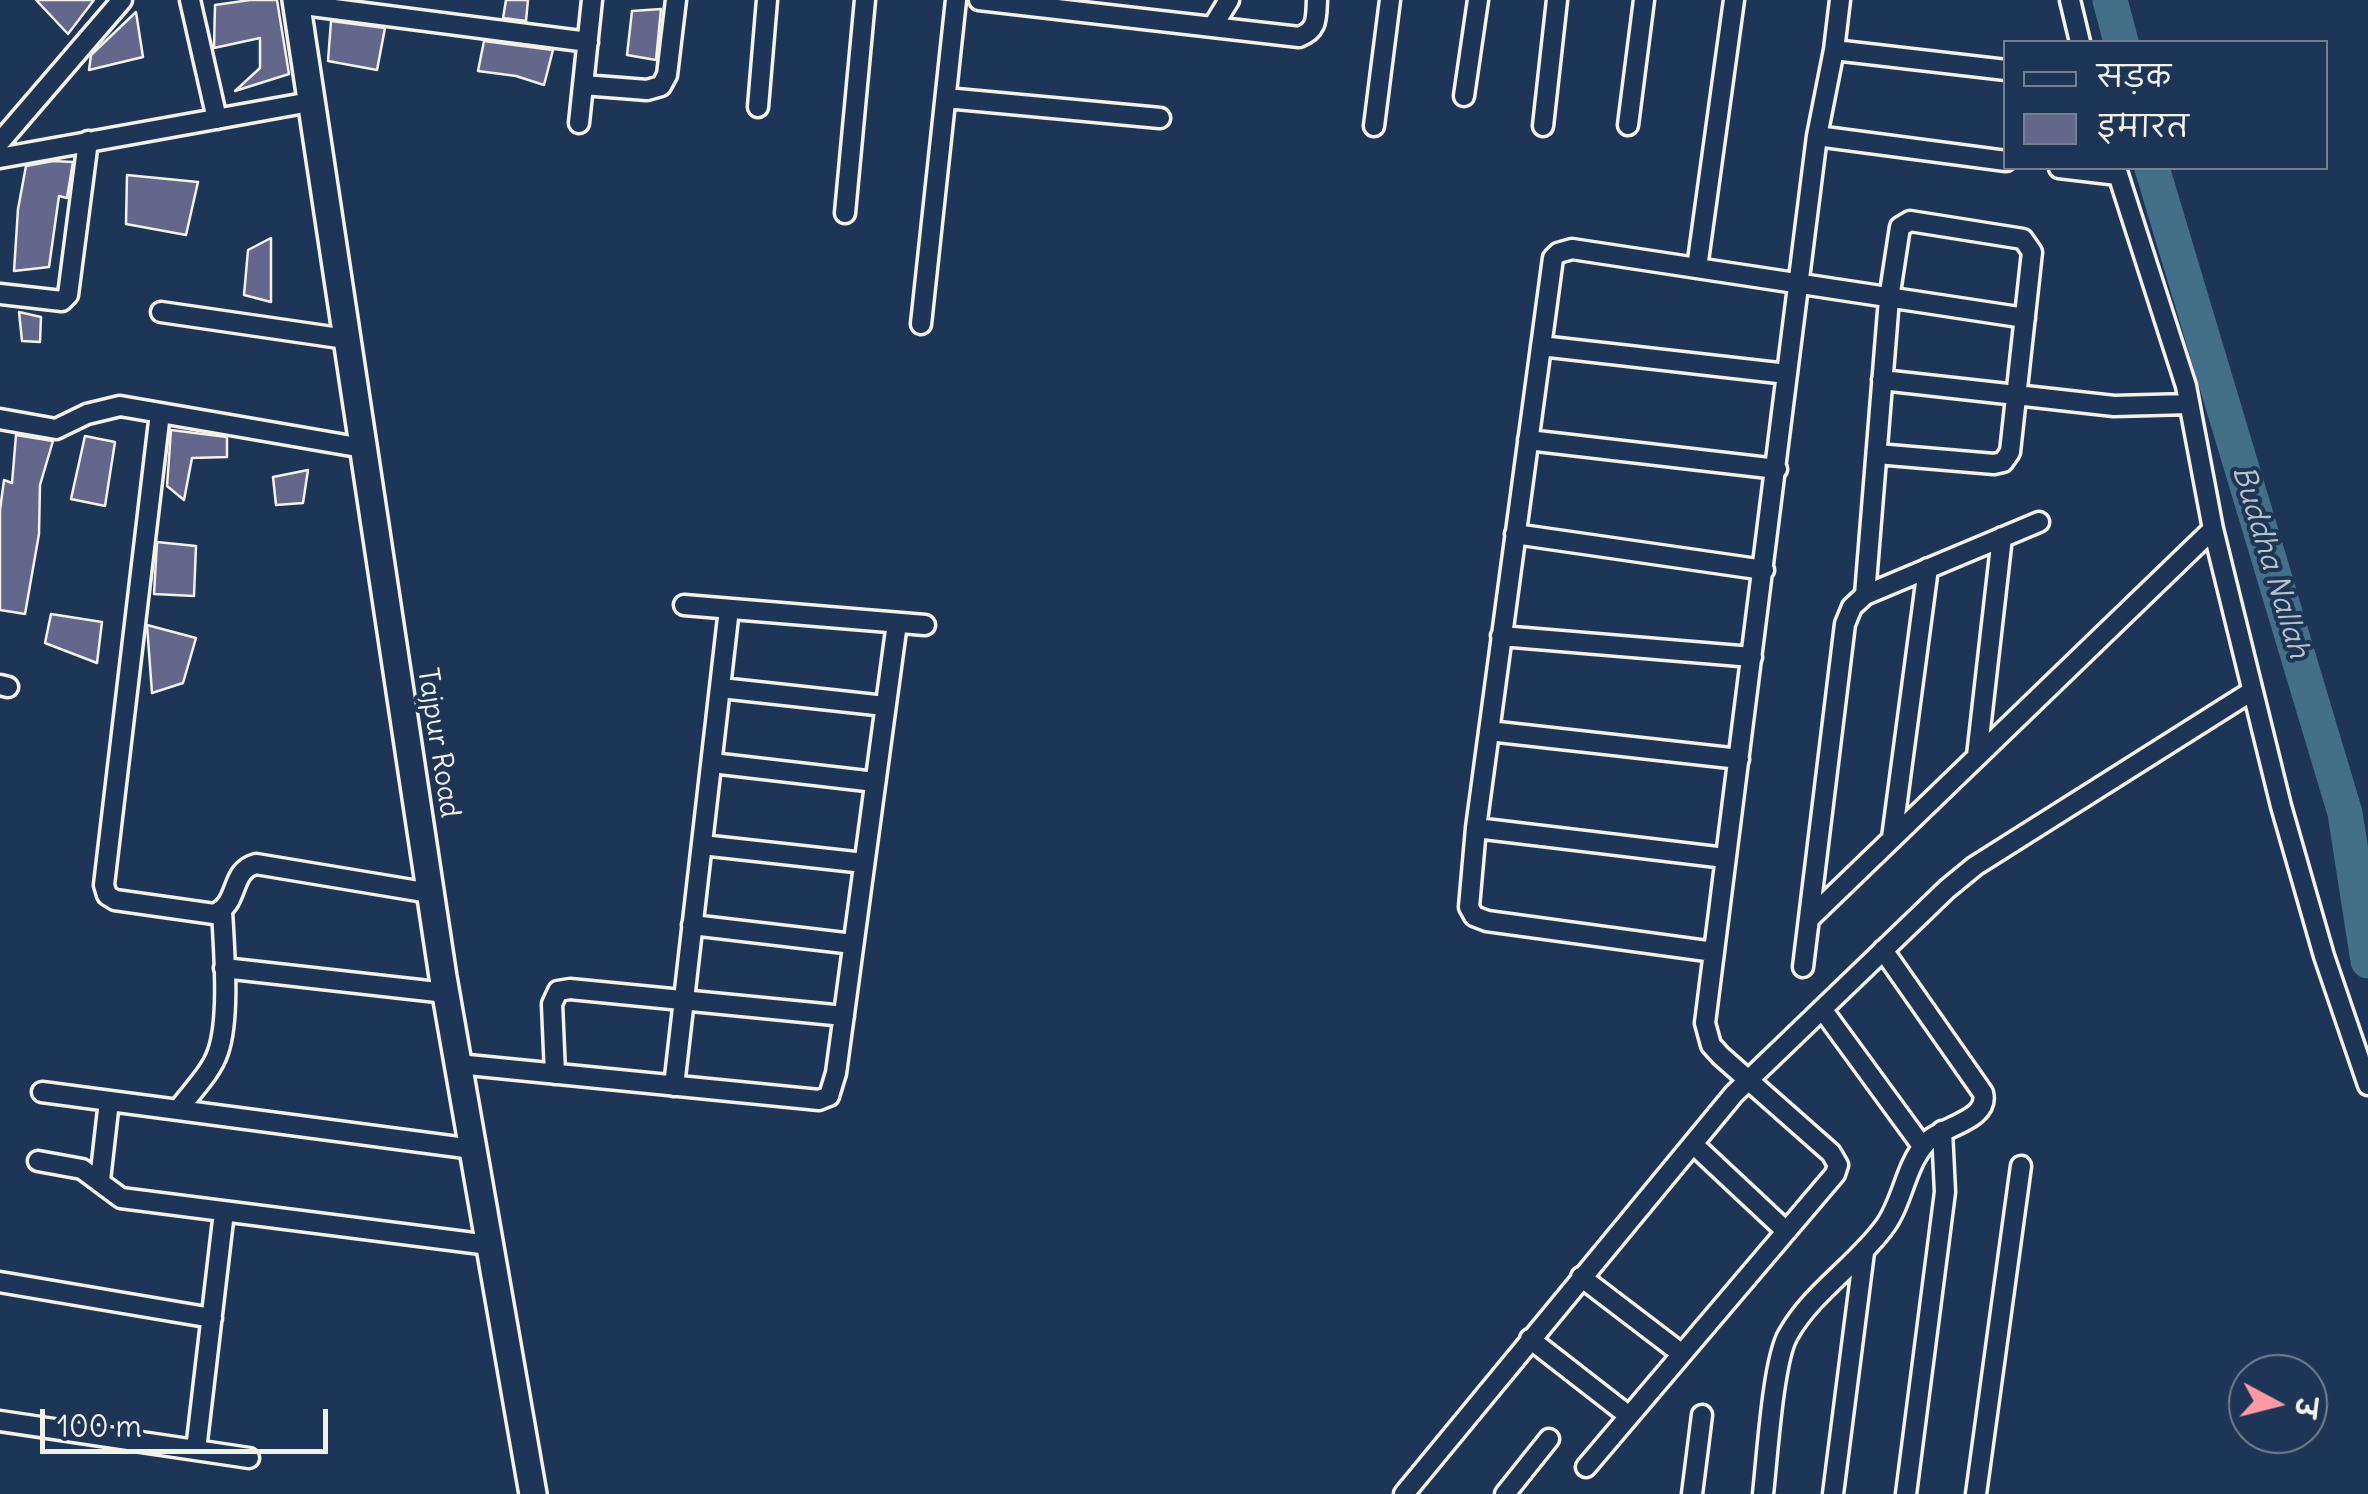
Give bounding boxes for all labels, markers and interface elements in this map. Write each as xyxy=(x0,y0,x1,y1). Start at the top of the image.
legend xyxy=(2003,40,2328,170)
text: सड़क xyxy=(2097,57,2171,95)
text: इमारत xyxy=(2097,107,2189,145)
water label: Buddha Nallah xyxy=(2224,461,2316,663)
street label: Tajpur Road xyxy=(410,666,466,820)
north arrow xyxy=(2228,1354,2328,1454)
scale bar xyxy=(45,1389,332,1451)
text: उ xyxy=(2287,1396,2325,1419)
text: 100 m xyxy=(57,1407,142,1445)

